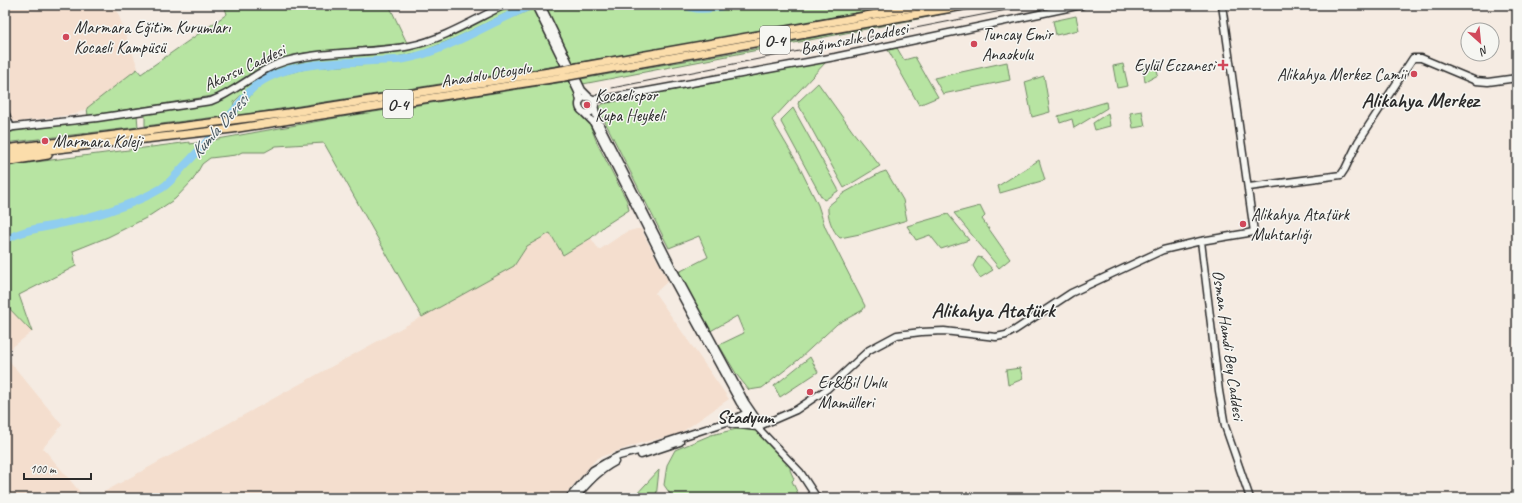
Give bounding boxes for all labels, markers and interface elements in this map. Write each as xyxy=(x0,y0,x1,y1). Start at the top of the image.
place label: Marmara Eğitim Kurumları Kocaeli Kampüsü xyxy=(74,17,231,58)
street label: Bağımsızlık Caddesi xyxy=(799,17,912,59)
north arrow xyxy=(1460,22,1500,62)
place label: Tuncay Emir Anaokulu xyxy=(982,24,1055,65)
road number: O-4 xyxy=(760,26,790,54)
marker: Marmara Eğitim Kurumları Kocaeli Kampüsü xyxy=(61,32,71,42)
street label: Akarsu Caddesi xyxy=(200,39,290,95)
marker: Tuncay Emir Anaokulu xyxy=(969,39,979,49)
text: N xyxy=(1476,43,1491,60)
place label: Eylül Eczanesi xyxy=(1134,55,1218,76)
street label: Anadolu Otoyolu xyxy=(440,57,534,92)
marker: Eylül Eczanesi xyxy=(1218,60,1228,70)
place label: Alikahya Merkez Camii xyxy=(1277,64,1408,85)
marker: Alikahya Merkez Camii xyxy=(1409,69,1419,79)
place label: Kocaelispor Kupa Heykeli xyxy=(595,85,667,126)
water label: Kumla Deresi xyxy=(185,86,256,162)
district label: Alikahya Merkez xyxy=(1361,87,1481,113)
road number: O-4 xyxy=(383,90,413,118)
marker: Kocaelispor Kupa Heykeli xyxy=(582,100,592,110)
place label: Marmara Koleji xyxy=(53,131,145,152)
marker: Marmara Koleji xyxy=(40,136,50,146)
place label: Alikahya Atatürk Muhtarlığı xyxy=(1251,204,1351,245)
marker: Alikahya Atatürk Muhtarlığı xyxy=(1238,219,1248,229)
street label: Osman Hamdi Bey Caddesi xyxy=(1208,269,1250,423)
district label: Alikahya Atatürk xyxy=(932,297,1057,323)
place label: Er&Bil Unlu Mamülleri xyxy=(818,372,889,413)
marker: Er&Bil Unlu Mamülleri xyxy=(805,387,815,397)
district label: Stadyum xyxy=(717,405,775,429)
scale bar xyxy=(24,455,91,481)
text: 100 m xyxy=(30,461,57,477)

